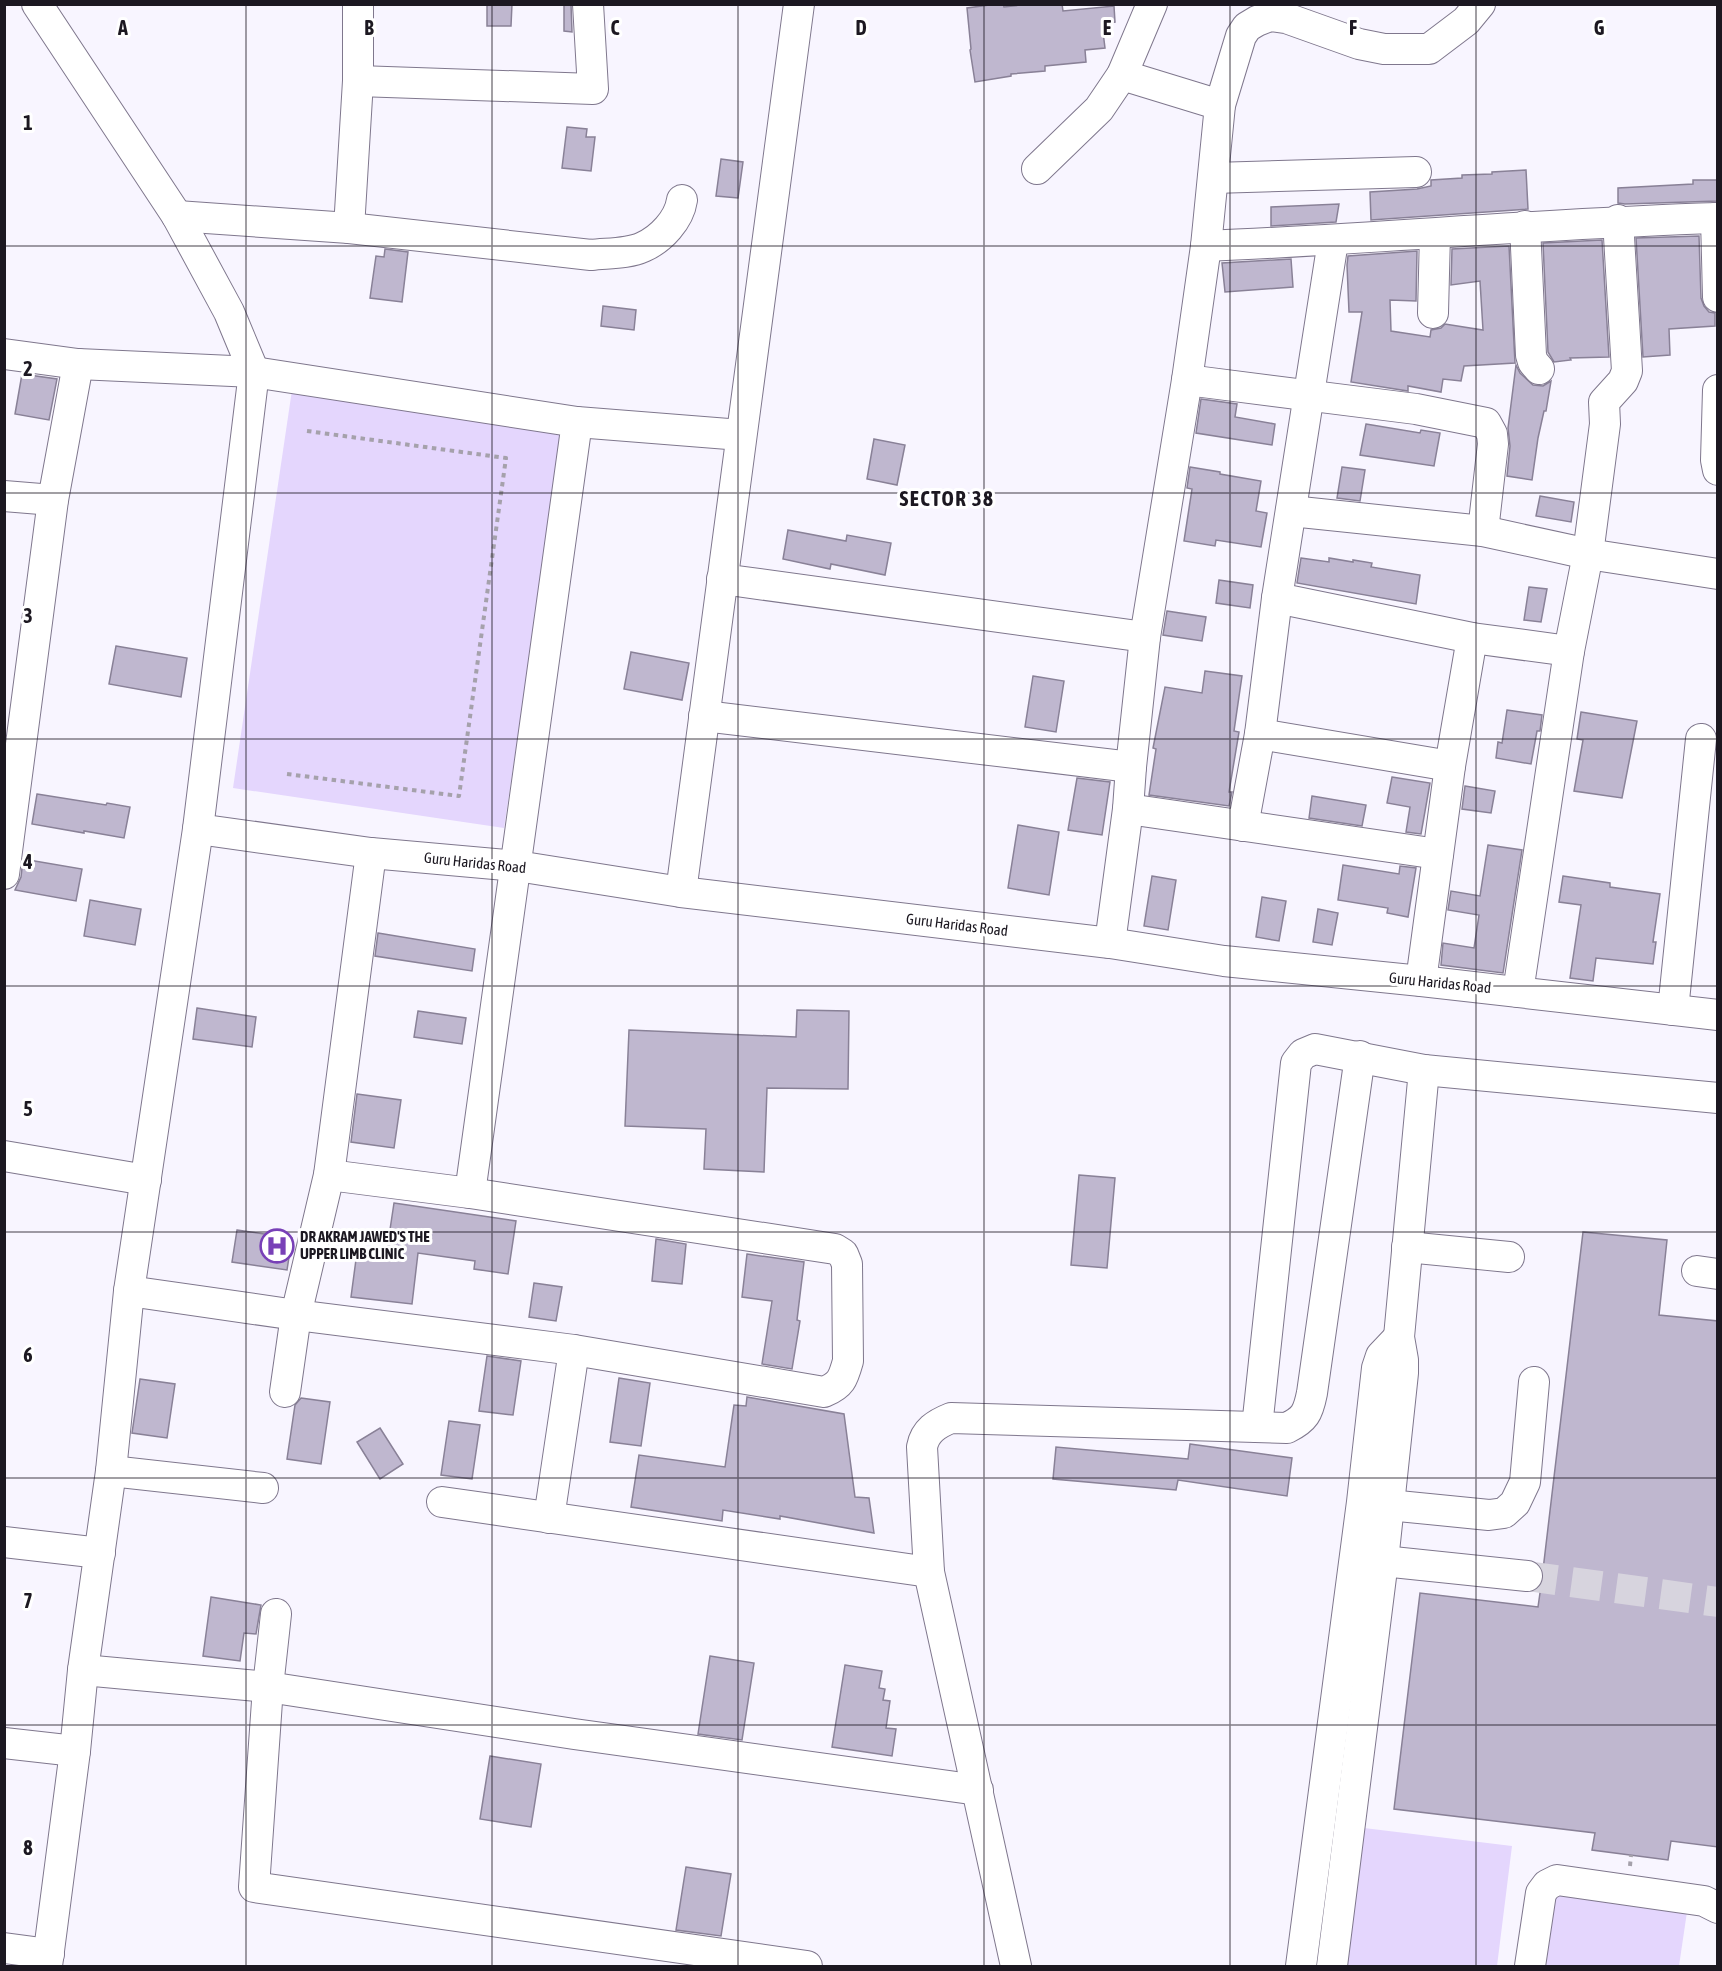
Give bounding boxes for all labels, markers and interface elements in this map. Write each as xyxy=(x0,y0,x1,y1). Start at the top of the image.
text: A xyxy=(117,16,128,39)
text: B xyxy=(364,16,374,39)
text: C xyxy=(611,16,620,39)
text: D xyxy=(855,16,867,39)
text: E xyxy=(1103,16,1112,39)
text: F xyxy=(1349,16,1357,39)
text: G xyxy=(1594,16,1605,39)
text: 1 xyxy=(23,111,33,134)
text: 2 xyxy=(23,357,33,380)
district label: SECTOR 38 xyxy=(900,486,994,510)
text: 3 xyxy=(23,604,33,627)
street label: Guru Haridas Road xyxy=(423,849,527,876)
text: 4 xyxy=(22,850,33,873)
street label: Guru Haridas Road xyxy=(905,910,1009,939)
street label: Guru Haridas Road xyxy=(1388,969,1492,996)
text: 5 xyxy=(23,1097,33,1120)
hospital icon: DR AKRAM JAWED'S THE UPPER LIMB CLINIC xyxy=(259,1228,295,1264)
place label: DR AKRAM JAWED'S THE UPPER LIMB CLINIC xyxy=(300,1228,430,1262)
text: 6 xyxy=(23,1343,33,1366)
text: 7 xyxy=(23,1589,33,1612)
text: 8 xyxy=(23,1836,33,1859)

